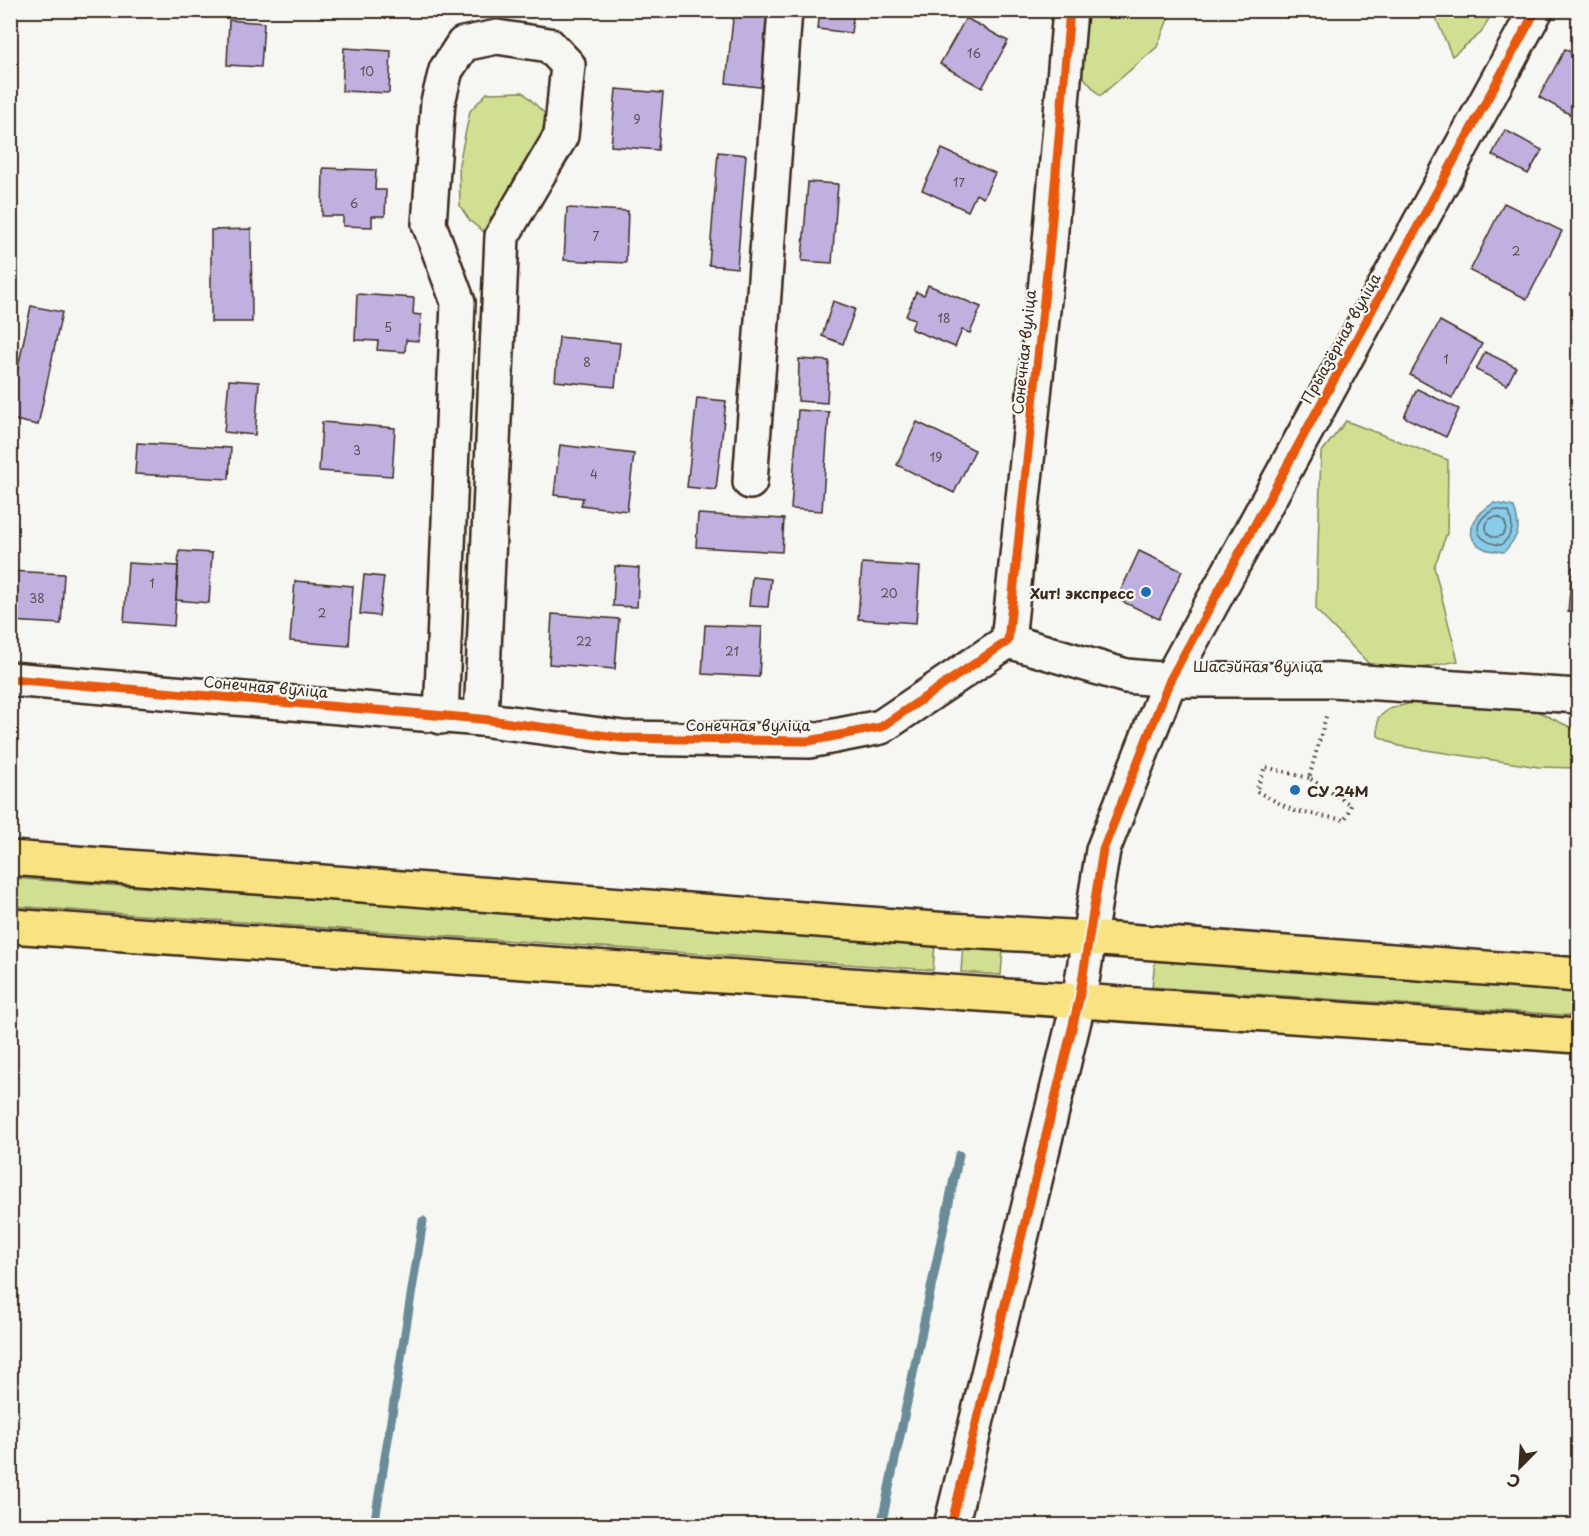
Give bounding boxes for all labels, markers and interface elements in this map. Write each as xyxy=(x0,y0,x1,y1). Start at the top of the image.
house number: 16 xyxy=(967,44,981,62)
house number: 10 xyxy=(360,62,374,80)
house number: 9 xyxy=(633,110,641,128)
house number: 17 xyxy=(953,173,965,191)
house number: 6 xyxy=(350,194,358,212)
house number: 7 xyxy=(593,227,600,245)
house number: 2 xyxy=(1512,242,1520,260)
street label: Прыазёрная вуліца xyxy=(1295,268,1386,407)
street label: Сонечная вуліца xyxy=(1005,288,1041,415)
house number: 18 xyxy=(938,309,950,327)
house number: 5 xyxy=(384,318,392,336)
house number: 1 xyxy=(1443,350,1449,368)
house number: 8 xyxy=(583,353,591,371)
house number: 3 xyxy=(353,441,361,459)
house number: 19 xyxy=(930,448,942,466)
house number: 4 xyxy=(590,465,598,483)
house number: 1 xyxy=(149,574,155,592)
place label: Хит! экспресс xyxy=(1029,581,1134,604)
house number: 20 xyxy=(880,584,898,602)
marker: Хит! экспресс xyxy=(1139,585,1153,599)
house number: 38 xyxy=(29,589,45,607)
house number: 2 xyxy=(318,604,326,622)
house number: 22 xyxy=(576,632,592,650)
house number: 21 xyxy=(725,642,739,660)
street label: Шасэйная вуліца xyxy=(1193,654,1324,677)
street label: Сонечная вуліца xyxy=(203,669,330,703)
street label: Сонечная вуліца xyxy=(685,713,811,736)
place label: СУ 24М xyxy=(1307,779,1368,802)
marker: СУ 24М xyxy=(1288,783,1302,797)
north arrow xyxy=(1490,1437,1550,1497)
text: С xyxy=(1503,1468,1524,1495)

